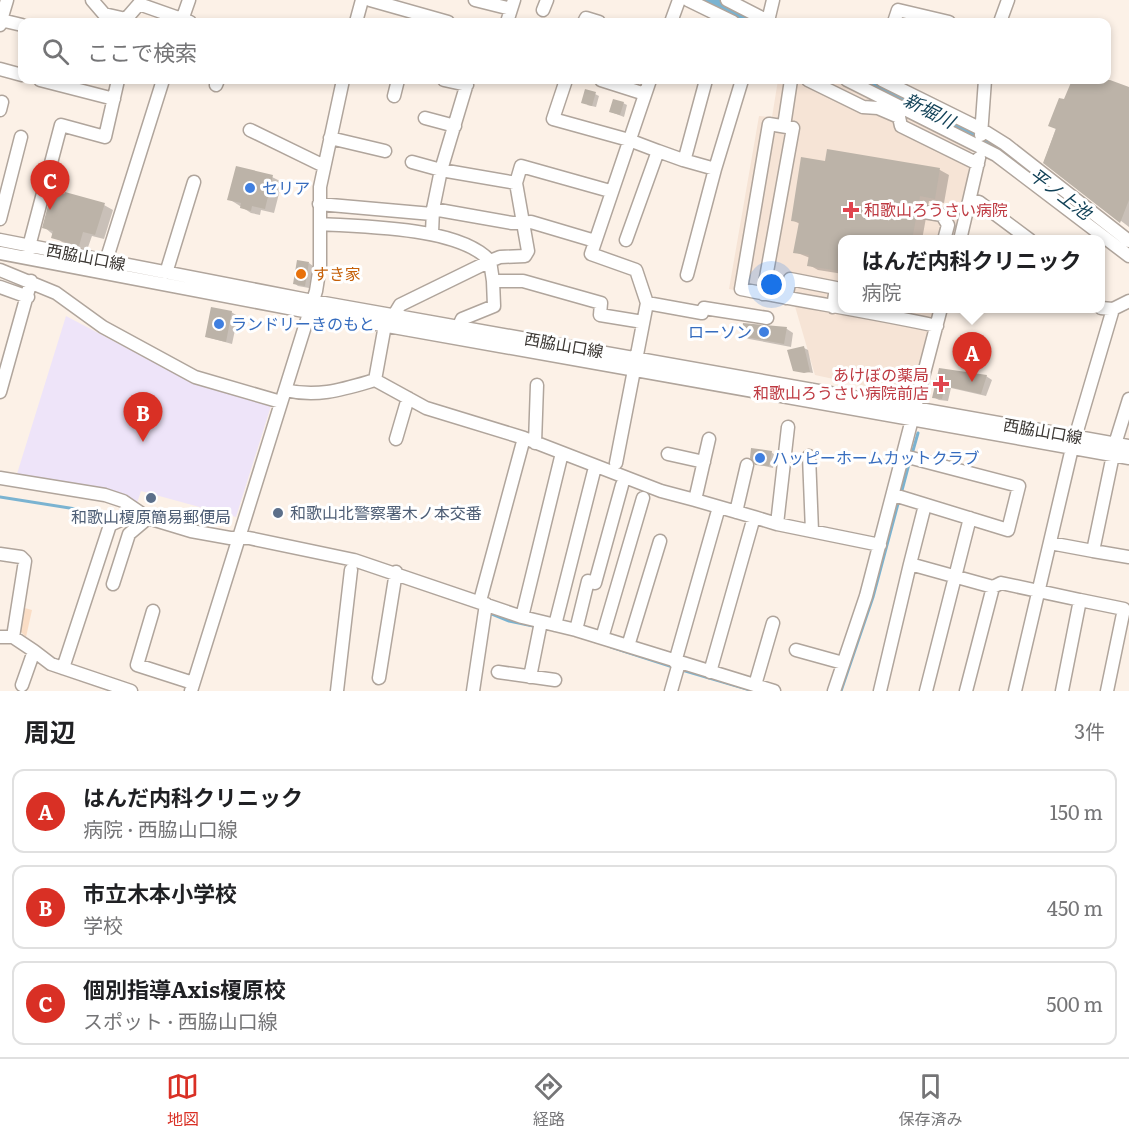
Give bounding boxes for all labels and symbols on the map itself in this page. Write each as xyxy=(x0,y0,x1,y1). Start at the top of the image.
water label: 新堀川 xyxy=(899,85,962,135)
pin: C xyxy=(31,160,70,210)
water label: 平ノ上池 xyxy=(1024,160,1099,226)
place label: セリア xyxy=(262,175,310,199)
marker: セリア xyxy=(243,181,257,195)
place label: 和歌山ろうさい病院 xyxy=(864,197,1008,221)
marker: 和歌山ろうさい病院 xyxy=(842,201,860,219)
street label: 西脇山口線 xyxy=(45,237,128,275)
place label: すき家 xyxy=(313,261,361,285)
marker: すき家 xyxy=(294,267,308,281)
your location xyxy=(757,270,786,299)
place label: ランドリーきのもと xyxy=(231,311,375,335)
marker: ランドリーきのもと xyxy=(212,317,226,331)
place label: ローソン xyxy=(688,319,752,343)
street label: 西脇山口線 xyxy=(523,325,606,363)
marker: ローソン xyxy=(757,325,771,339)
pin: A xyxy=(952,332,992,382)
place label: あけぼの薬局 和歌山ろうさい病院前店 xyxy=(753,362,929,404)
marker: あけぼの薬局 和歌山ろうさい病院前店 xyxy=(934,377,948,391)
pin: B xyxy=(124,392,162,442)
street label: 西脇山口線 xyxy=(1002,411,1085,449)
place label: ハッピーホームカットクラブ xyxy=(772,445,980,469)
marker: ハッピーホームカットクラブ xyxy=(753,451,767,465)
marker: 和歌山榎原簡易郵便局 xyxy=(144,491,158,505)
place label: 和歌山北警察署木ノ本交番 xyxy=(290,500,482,524)
place label: 和歌山榎原簡易郵便局 xyxy=(71,504,231,528)
marker: 和歌山北警察署木ノ本交番 xyxy=(271,506,285,520)

